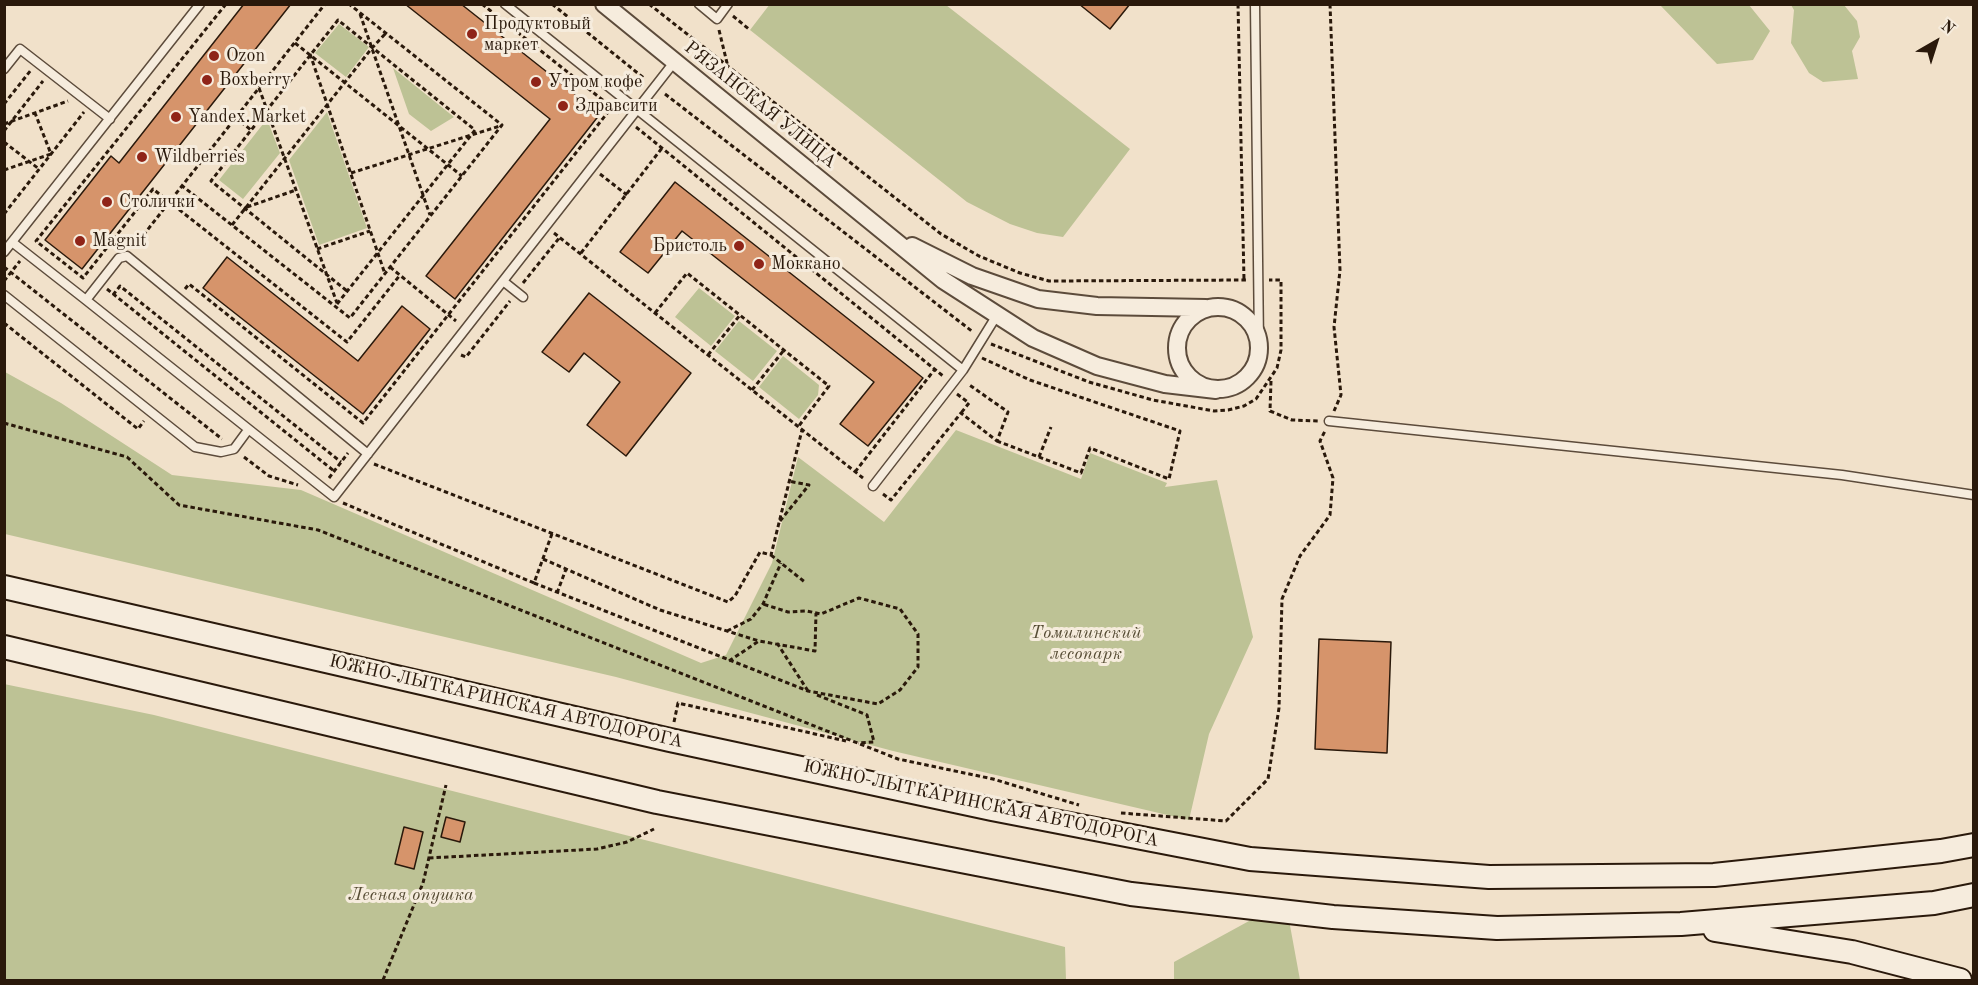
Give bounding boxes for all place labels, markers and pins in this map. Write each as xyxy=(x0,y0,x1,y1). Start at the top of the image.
place label: Продуктовый маркет xyxy=(484,13,591,56)
marker: Продуктовый маркет xyxy=(465,27,479,41)
place label: Ozon xyxy=(226,45,265,67)
marker: Ozon xyxy=(207,49,221,63)
place label: Boxberry xyxy=(219,69,291,91)
place label: Утром кофе xyxy=(548,71,642,93)
marker: Boxberry xyxy=(200,73,214,87)
marker: Утром кофе xyxy=(529,75,543,89)
place label: Здравсити xyxy=(575,95,658,117)
marker: Здравсити xyxy=(556,99,570,113)
place label: Yandex.Market xyxy=(188,106,306,128)
marker: Yandex.Market xyxy=(169,110,183,124)
place label: Wildberries xyxy=(154,146,245,168)
marker: Wildberries xyxy=(135,150,149,164)
place label: Столички xyxy=(119,191,195,213)
marker: Столички xyxy=(100,195,114,209)
place label: Magnit xyxy=(92,230,147,252)
marker: Magnit xyxy=(73,234,87,248)
place label: Бристоль xyxy=(653,235,727,257)
marker: Бристоль xyxy=(732,239,746,253)
place label: Моккано xyxy=(771,253,841,275)
marker: Моккано xyxy=(752,257,766,271)

